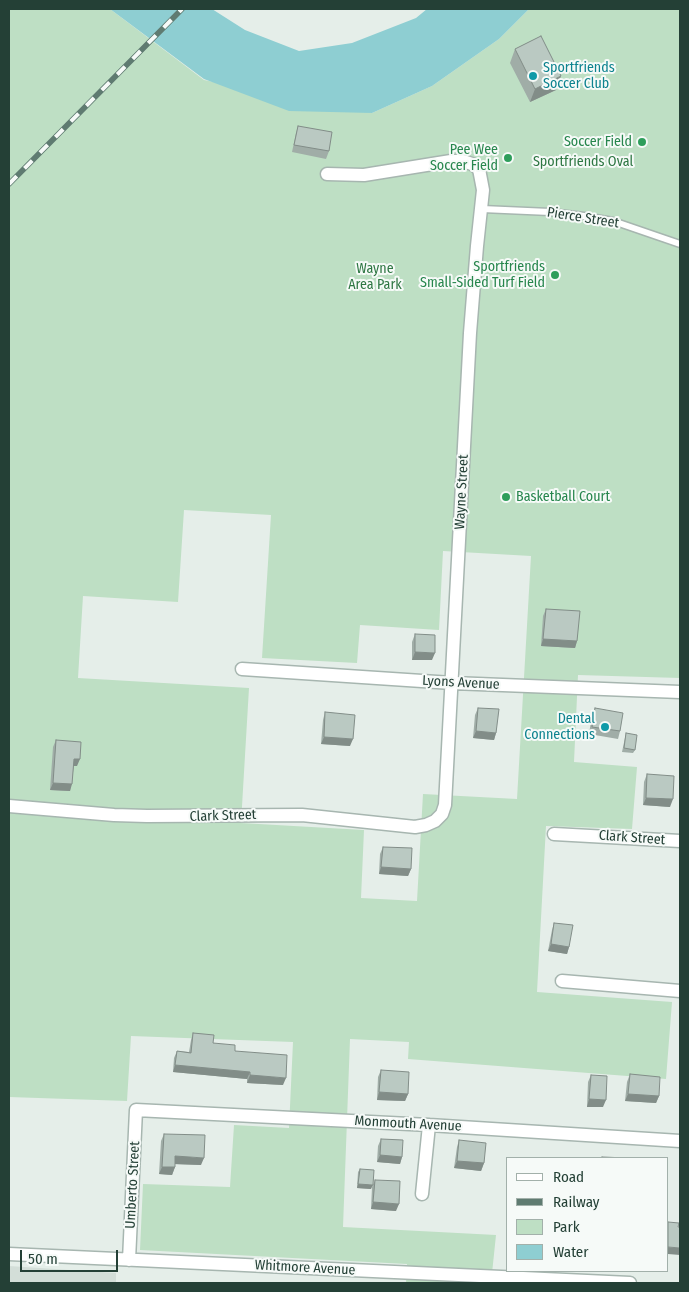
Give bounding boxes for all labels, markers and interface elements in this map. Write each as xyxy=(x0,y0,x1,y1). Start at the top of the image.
place label: Sportfriends Soccer Club xyxy=(543,60,615,92)
marker: Sportfriends Soccer Club xyxy=(527,70,539,82)
place label: Soccer Field xyxy=(564,134,632,150)
marker: Soccer Field xyxy=(636,136,648,148)
place label: Pee Wee Soccer Field xyxy=(430,142,498,174)
marker: Pee Wee Soccer Field xyxy=(502,152,514,164)
park label: Sportfriends Oval xyxy=(533,154,633,170)
street label: Pierce Street xyxy=(546,204,620,232)
place label: Sportfriends Small-Sided Turf Field xyxy=(420,259,545,292)
park label: Wayne Area Park xyxy=(348,261,402,294)
marker: Sportfriends Small-Sided Turf Field xyxy=(549,269,561,281)
street label: Wayne Street xyxy=(452,454,472,530)
place label: Basketball Court xyxy=(516,489,610,505)
marker: Basketball Court xyxy=(500,491,512,503)
street label: Lyons Avenue xyxy=(422,673,500,693)
place label: Dental Connections xyxy=(524,711,595,744)
marker: Dental Connections xyxy=(599,721,611,733)
street label: Clark Street xyxy=(189,806,257,826)
street label: Clark Street xyxy=(598,827,666,849)
street label: Monmouth Avenue xyxy=(354,1113,462,1135)
street label: Umberto Street xyxy=(122,1141,144,1229)
legend xyxy=(507,1157,669,1272)
text: Road xyxy=(553,1168,584,1186)
text: Railway xyxy=(553,1193,600,1211)
text: Park xyxy=(553,1218,580,1236)
scale bar xyxy=(22,1240,120,1272)
text: Water xyxy=(553,1243,588,1261)
text: 50 m xyxy=(28,1250,58,1268)
street label: Whitmore Avenue xyxy=(254,1257,356,1279)

